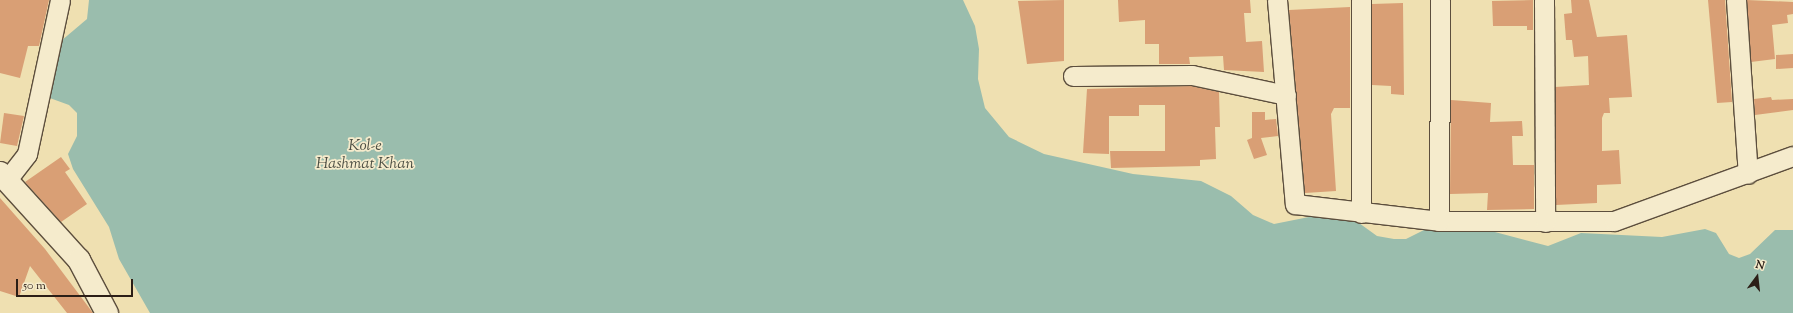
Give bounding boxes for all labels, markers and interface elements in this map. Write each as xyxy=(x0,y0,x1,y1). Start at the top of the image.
water label: Kol-e Hashmat Khan xyxy=(316,137,414,175)
north arrow xyxy=(1737,257,1777,297)
text: N xyxy=(1754,257,1766,274)
scale bar xyxy=(18,271,135,297)
text: 50 m xyxy=(23,277,46,295)

